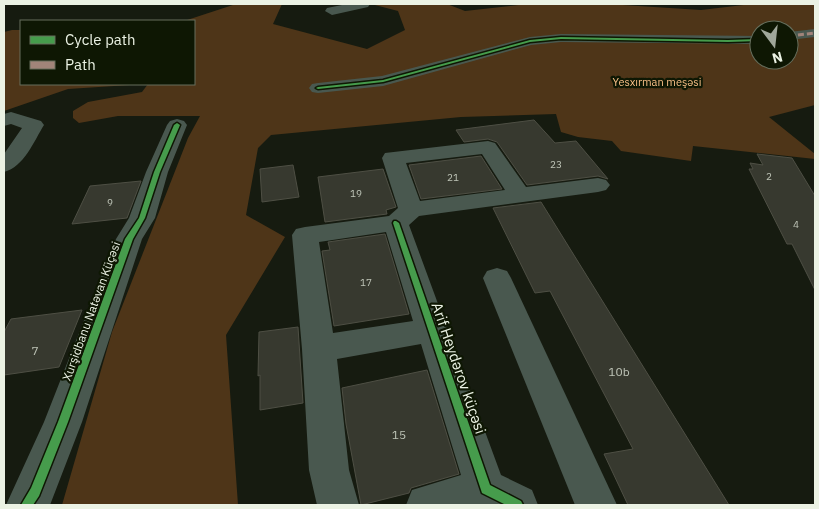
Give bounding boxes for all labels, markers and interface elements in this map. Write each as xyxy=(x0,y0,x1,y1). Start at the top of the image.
legend xyxy=(20,20,195,85)
north arrow xyxy=(749,20,799,70)
text: Cycle path xyxy=(65,30,136,49)
text: N xyxy=(770,48,785,68)
text: Path xyxy=(65,55,96,74)
park label: Yesxırman meşəsi xyxy=(613,75,701,89)
house number: 23 xyxy=(550,158,562,171)
house number: 2 xyxy=(766,170,772,183)
house number: 21 xyxy=(447,171,459,184)
house number: 19 xyxy=(350,187,362,200)
house number: 9 xyxy=(107,196,113,209)
house number: 4 xyxy=(793,218,799,231)
street label: Xurşidbanu Natəvan Küçəsi xyxy=(59,239,123,383)
house number: 17 xyxy=(360,276,372,289)
street label: Arif Heydərov küçəsi xyxy=(428,300,490,436)
house number: 7 xyxy=(31,343,39,358)
house number: 10b xyxy=(608,364,630,379)
house number: 15 xyxy=(392,427,406,442)

